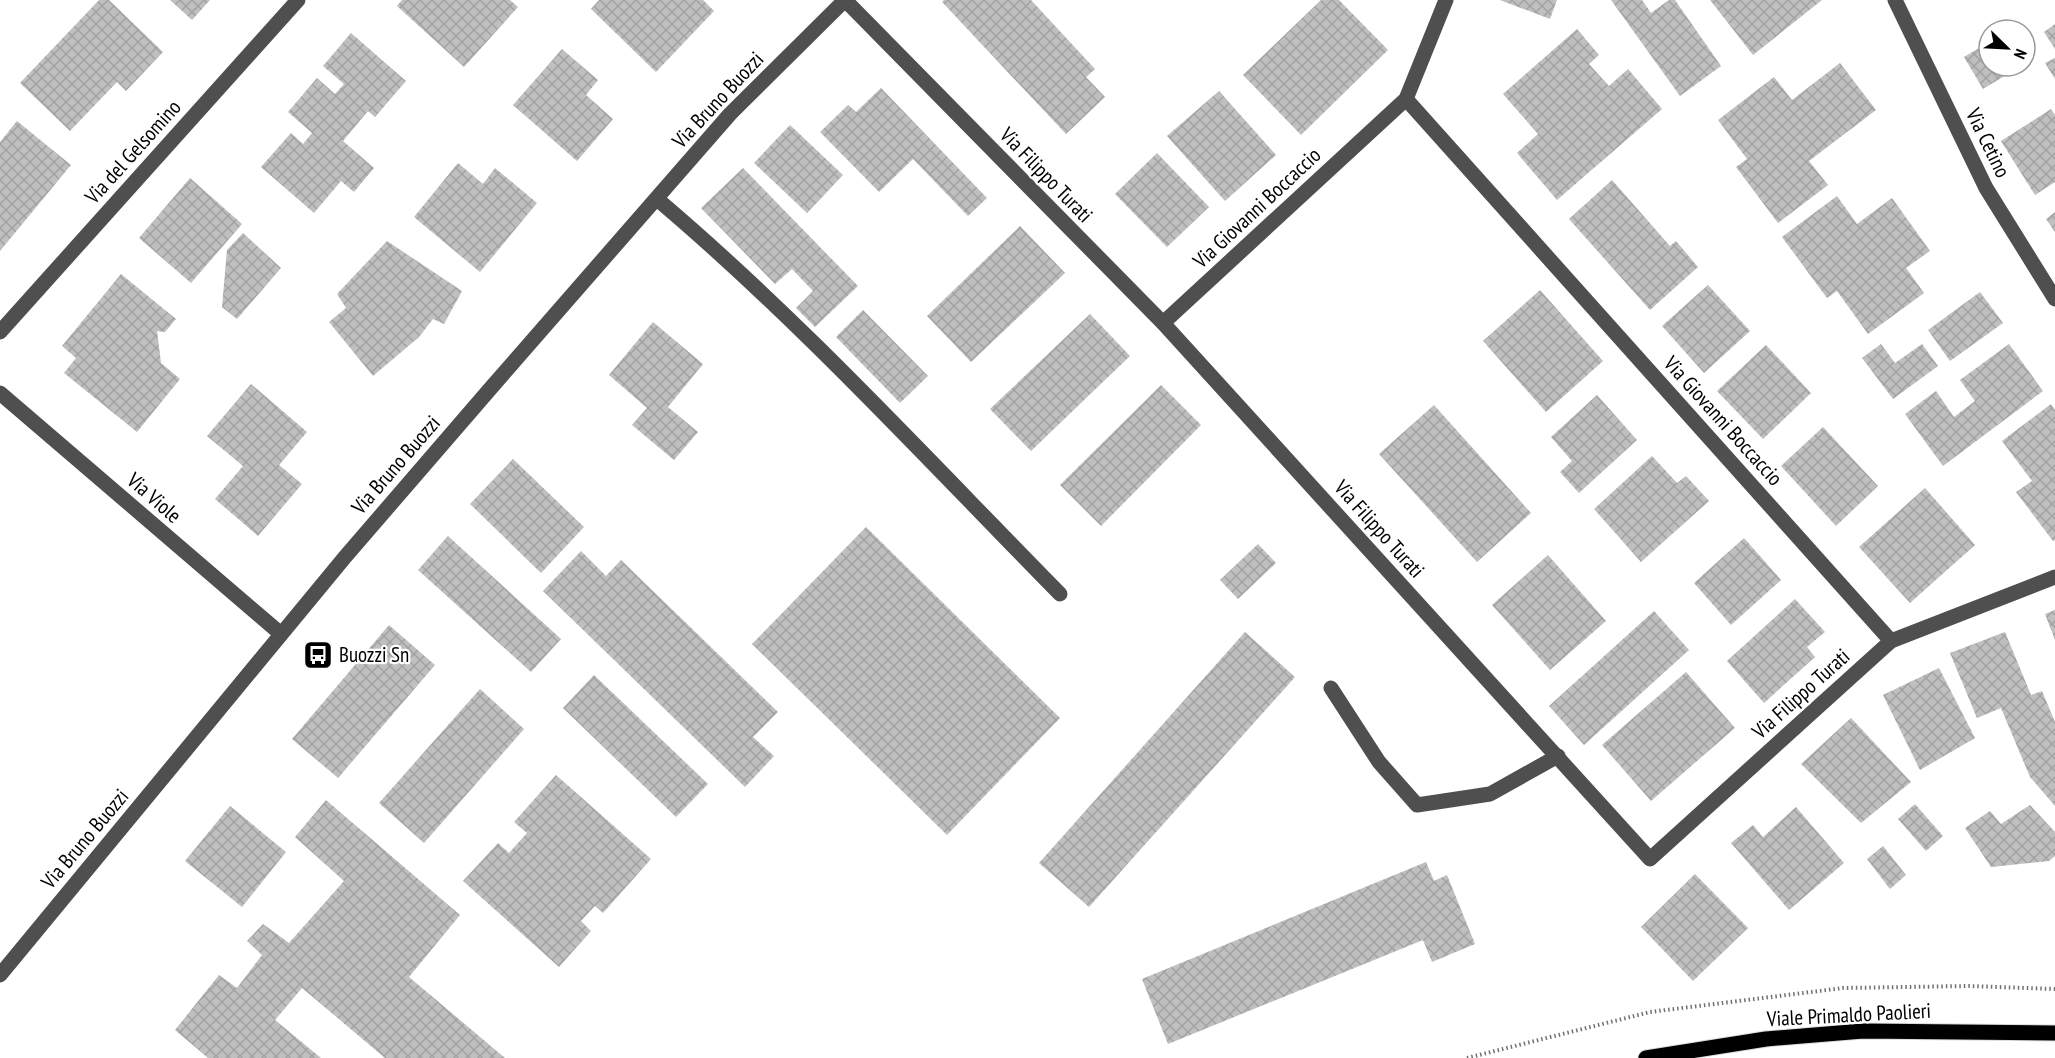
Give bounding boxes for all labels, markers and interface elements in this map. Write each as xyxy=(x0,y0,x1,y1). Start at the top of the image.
north arrow xyxy=(1977,18,2037,78)
street label: Via Bruno Buozzi xyxy=(665,46,769,154)
text: N xyxy=(2010,46,2032,62)
street label: Via del Gelsomino xyxy=(78,94,186,210)
street label: Via Cetino xyxy=(1960,103,2017,182)
street label: Via Filippo Turati xyxy=(993,121,1099,228)
street label: Via Giovanni Boccaccio xyxy=(1186,141,1326,274)
street label: Via Giovanni Boccaccio xyxy=(1657,350,1789,491)
street label: Via Bruno Buozzi xyxy=(345,410,446,520)
street label: Via Viole xyxy=(121,466,187,529)
street label: Via Filippo Turati xyxy=(1328,473,1430,583)
bus stop icon: Buozzi Sn xyxy=(302,639,334,671)
place label: Buozzi Sn xyxy=(339,641,409,668)
street label: Via Filippo Turati xyxy=(1745,643,1855,745)
street label: Via Bruno Buozzi xyxy=(34,783,134,895)
street label: Viale Primaldo Paolieri xyxy=(1765,997,1932,1032)

